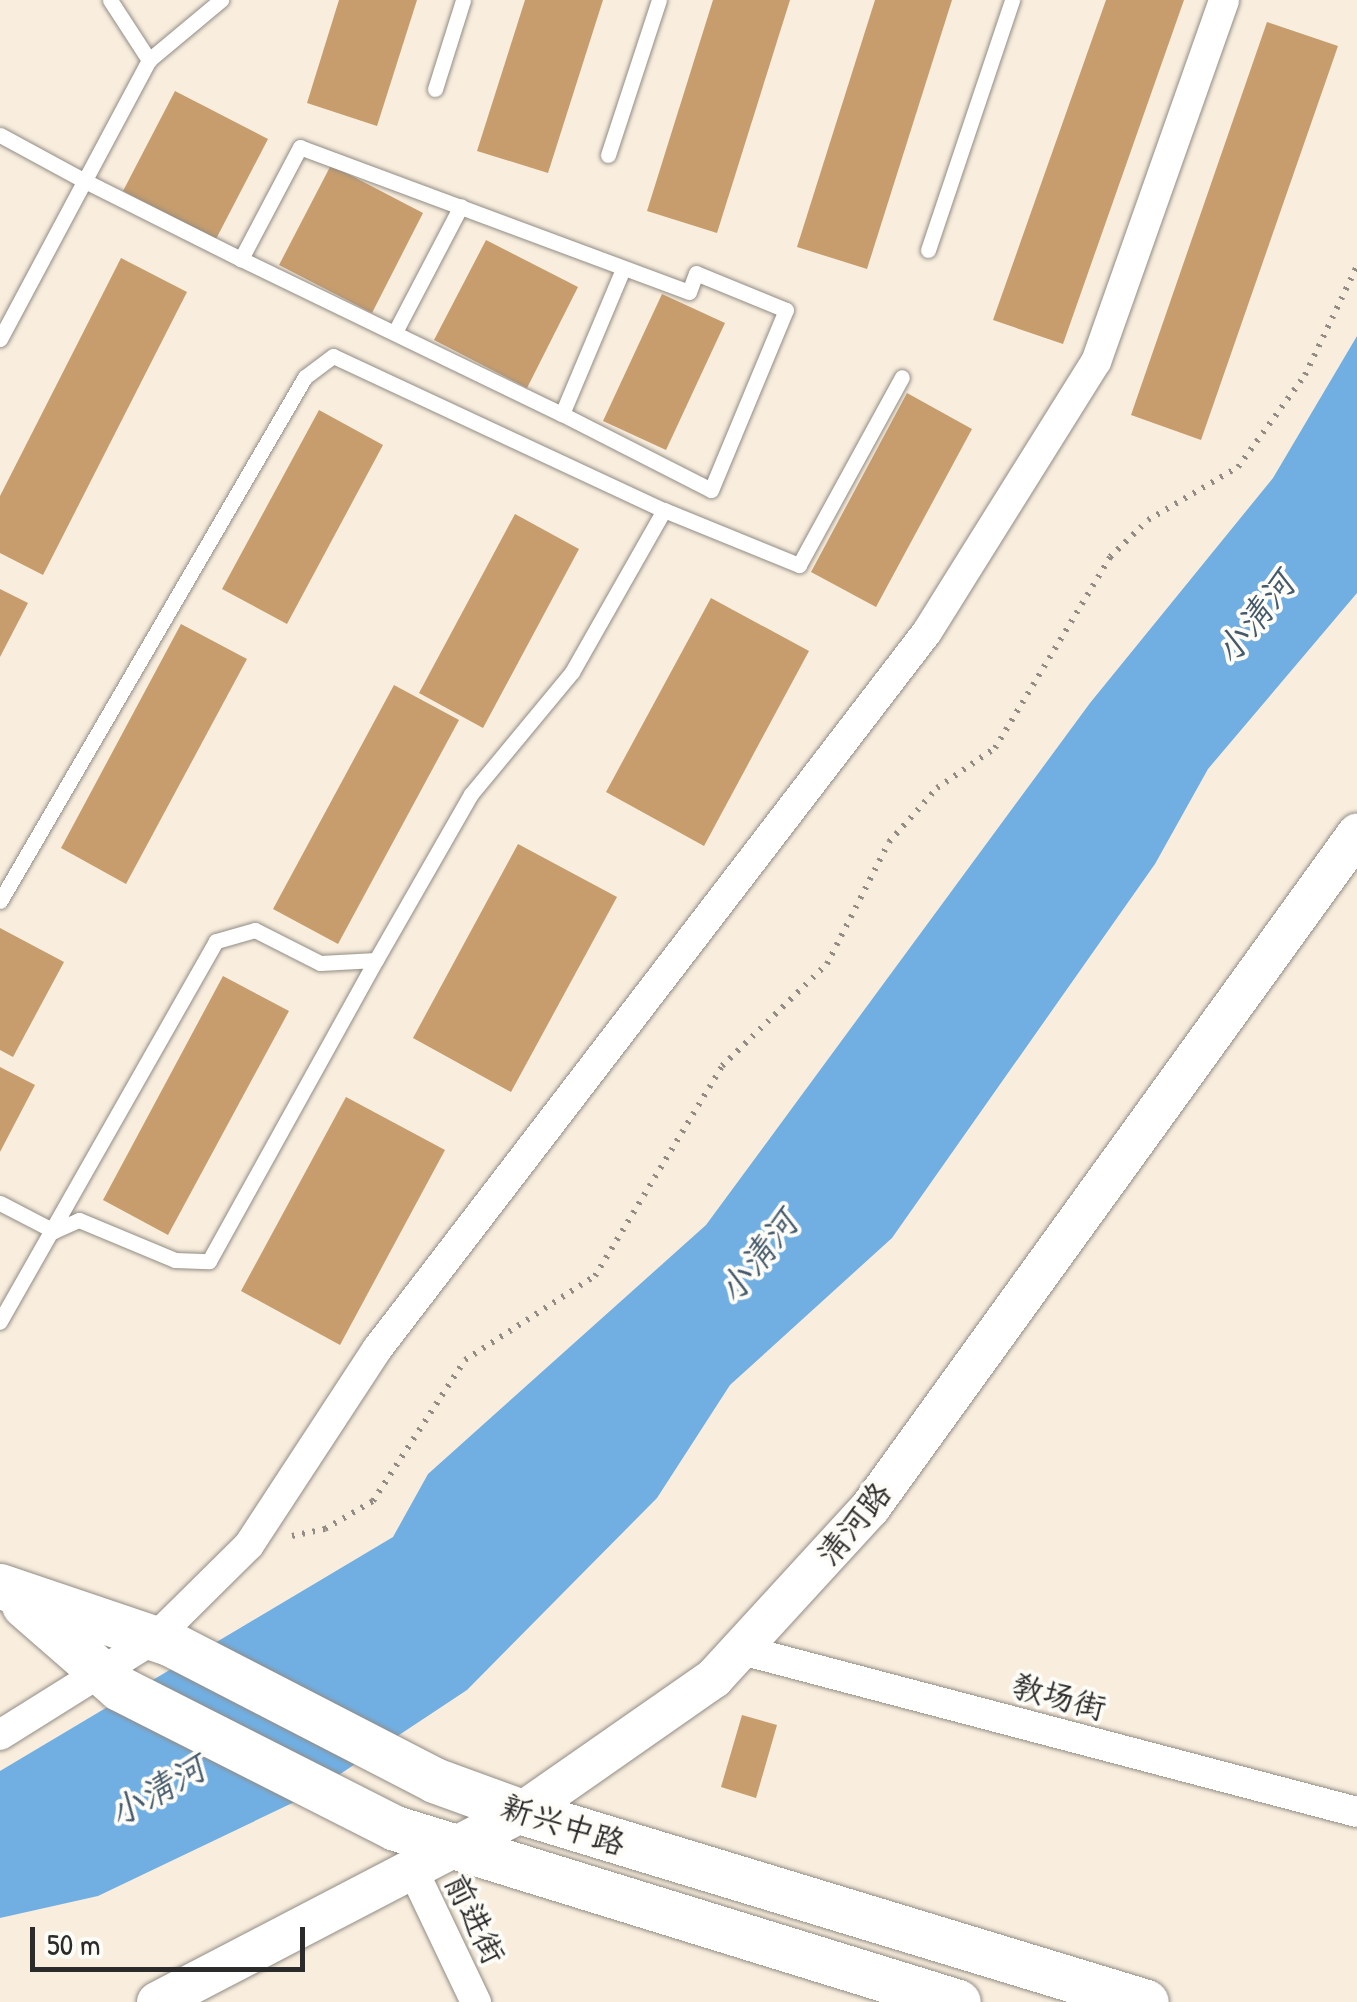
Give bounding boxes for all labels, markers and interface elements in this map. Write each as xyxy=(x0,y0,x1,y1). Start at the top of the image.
water label: 小清河 xyxy=(1206,564,1304,672)
water label: 小清河 xyxy=(709,1203,807,1311)
street label: 清河路 xyxy=(809,1475,899,1573)
street label: 教场街 xyxy=(1008,1666,1110,1728)
water label: 小清河 xyxy=(101,1747,213,1835)
street label: 新兴中路 xyxy=(496,1787,630,1863)
street label: 前进街 xyxy=(437,1867,513,1971)
scale bar xyxy=(35,1907,310,1969)
text: 50 m xyxy=(47,1924,100,1964)

